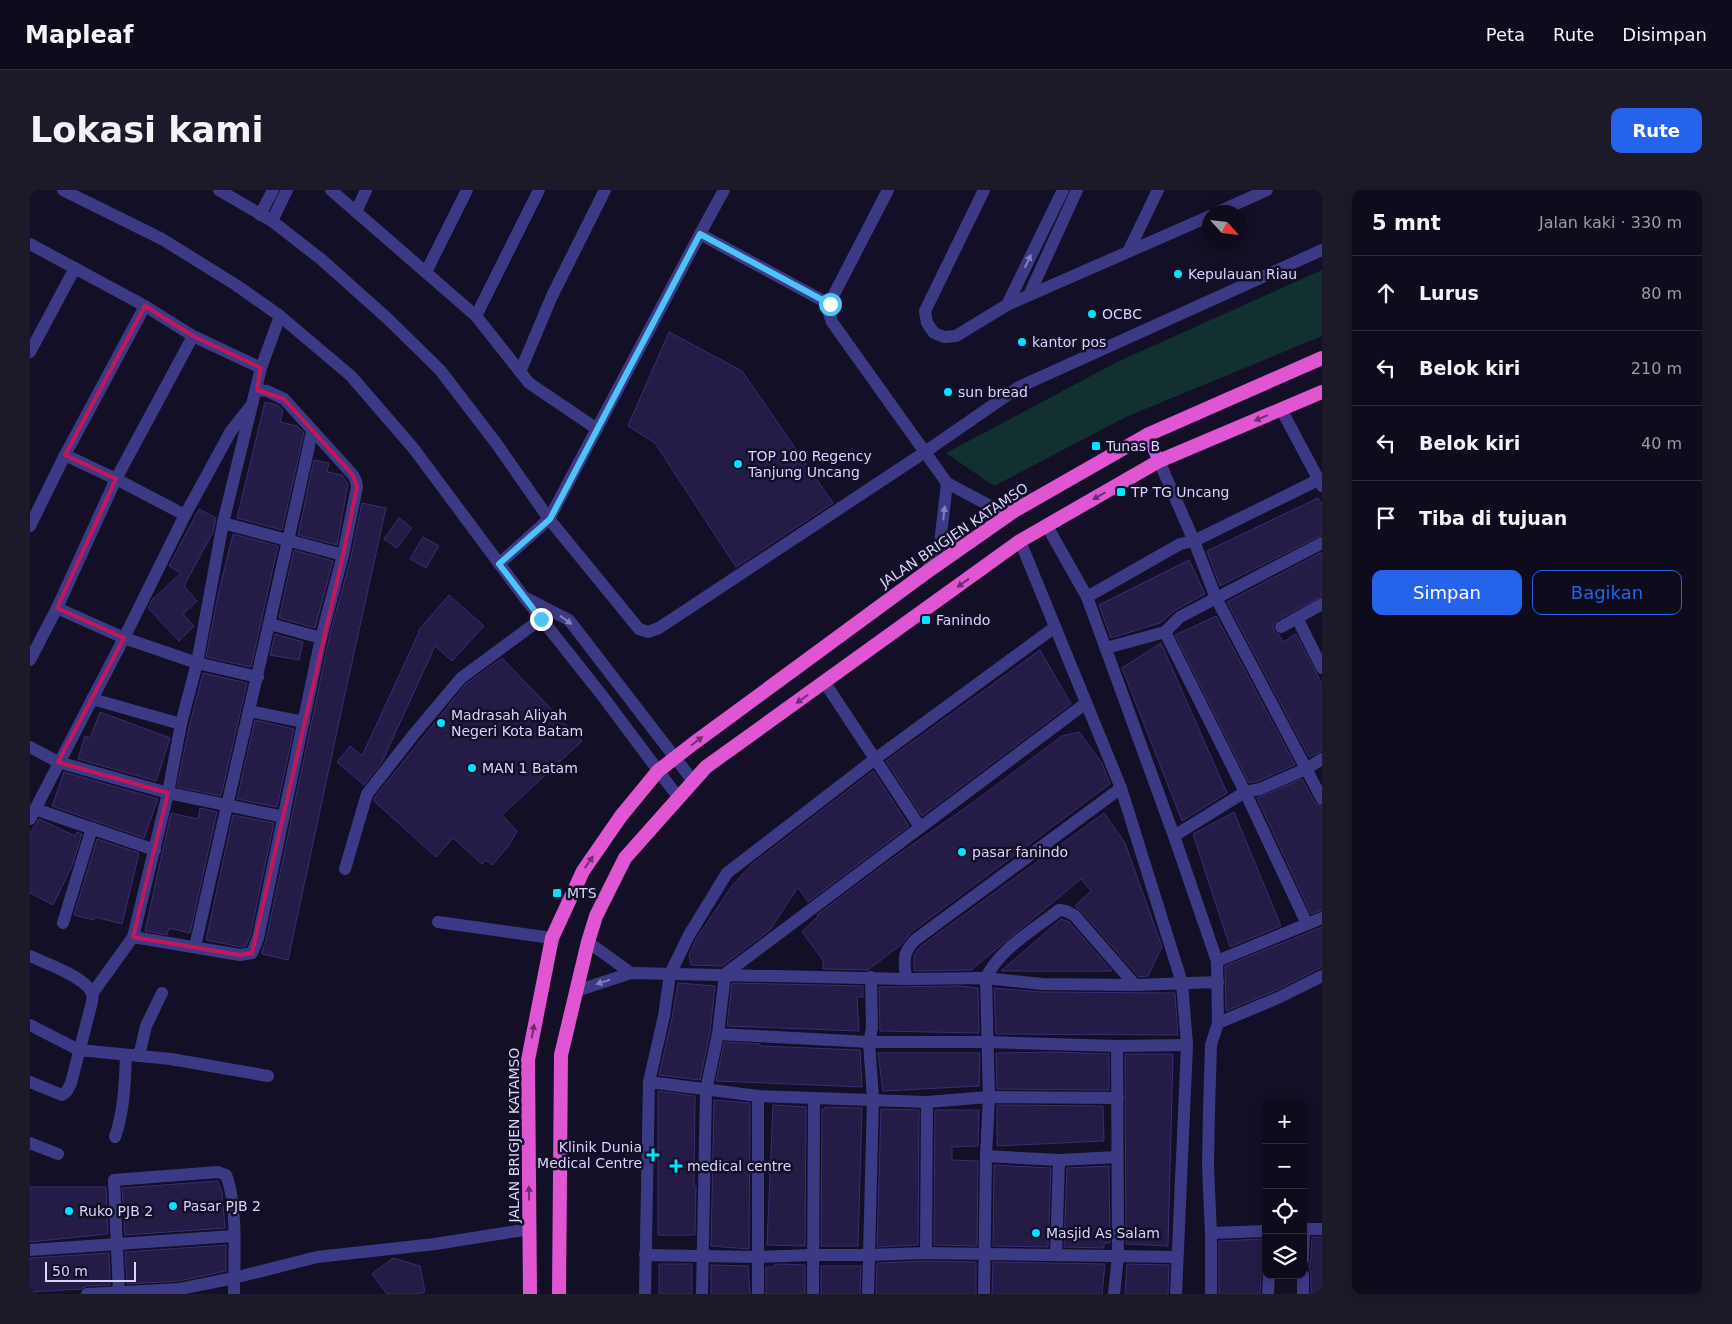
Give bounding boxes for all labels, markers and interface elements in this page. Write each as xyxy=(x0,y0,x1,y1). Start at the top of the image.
text: Mapleaf xyxy=(25,21,133,49)
text: Peta xyxy=(1486,24,1525,45)
text: Rute xyxy=(1553,24,1594,45)
text: Disimpan xyxy=(1622,24,1707,45)
button: Rute xyxy=(1611,108,1702,153)
text: Lokasi kami xyxy=(30,110,264,150)
north arrow xyxy=(1202,205,1247,250)
text: 5 mnt xyxy=(1372,211,1441,235)
text: Jalan kaki · 330 m xyxy=(1539,213,1682,232)
one-way arrow xyxy=(1024,254,1032,268)
place label: Kepulauan Riau xyxy=(1188,266,1297,282)
marker: Kepulauan Riau xyxy=(1172,268,1184,280)
icon: ahead xyxy=(1372,279,1400,307)
text: Lurus xyxy=(1419,282,1479,304)
text: 80 m xyxy=(1641,284,1682,303)
route start xyxy=(819,293,842,316)
place label: OCBC xyxy=(1102,306,1142,322)
marker: OCBC xyxy=(1086,308,1098,320)
place label: kantor pos xyxy=(1032,334,1106,350)
marker: kantor pos xyxy=(1016,336,1028,348)
icon: left xyxy=(1372,354,1400,382)
text: Belok kiri xyxy=(1419,357,1520,379)
text: 210 m xyxy=(1631,359,1682,378)
place label: sun bread xyxy=(958,384,1028,400)
marker: sun bread xyxy=(942,386,954,398)
one-way arrow xyxy=(1254,414,1268,422)
icon: left xyxy=(1372,429,1400,457)
text: Belok kiri xyxy=(1419,432,1520,454)
text: 40 m xyxy=(1641,434,1682,453)
place label: Tunas B xyxy=(1105,438,1160,454)
marker: Tunas B xyxy=(1090,440,1102,452)
place label: TOP 100 Regency Tanjung Uncang xyxy=(747,448,872,480)
marker: TOP 100 Regency Tanjung Uncang xyxy=(732,458,744,470)
street label: JALAN BRIGJEN KATAMSO xyxy=(876,480,1031,591)
place label: TP TG Uncang xyxy=(1130,484,1229,500)
marker: TP TG Uncang xyxy=(1115,486,1127,498)
one-way arrow xyxy=(1092,492,1107,500)
icon: arrive xyxy=(1372,504,1400,532)
one-way arrow xyxy=(940,505,948,521)
text: Tiba di tujuan xyxy=(1419,507,1567,529)
button: Simpan xyxy=(1372,570,1522,615)
button: Bagikan xyxy=(1532,570,1682,615)
one-way arrow xyxy=(956,578,969,588)
route end xyxy=(530,608,553,631)
place label: Fanindo xyxy=(936,612,990,628)
marker: Fanindo xyxy=(920,614,932,626)
one-way arrow xyxy=(560,615,573,625)
one-way arrow xyxy=(796,694,809,704)
place label: Madrasah Aliyah Negeri Kota Batam xyxy=(451,707,583,739)
marker: Madrasah Aliyah Negeri Kota Batam xyxy=(435,717,447,729)
one-way arrow xyxy=(690,736,704,746)
place label: MAN 1 Batam xyxy=(482,760,578,776)
marker: MAN 1 Batam xyxy=(466,762,478,774)
place label: pasar fanindo xyxy=(972,844,1068,860)
marker: pasar fanindo xyxy=(956,846,968,858)
one-way arrow xyxy=(584,855,594,868)
place label: MTS xyxy=(567,885,597,901)
marker: MTS xyxy=(551,887,563,899)
one-way arrow xyxy=(596,979,611,986)
one-way arrow xyxy=(529,1022,537,1038)
street label: JALAN BRIGJEN KATAMSO xyxy=(506,1048,522,1223)
map controls xyxy=(1262,1099,1307,1279)
button: + xyxy=(1262,1099,1307,1144)
place label: Klinik Dunia Medical Centre xyxy=(537,1139,642,1171)
button: − xyxy=(1262,1144,1307,1189)
marker: Klinik Dunia Medical Centre xyxy=(646,1148,660,1162)
place label: medical centre xyxy=(687,1158,791,1174)
marker: medical centre xyxy=(669,1159,683,1173)
one-way arrow xyxy=(525,1185,533,1201)
button: locate xyxy=(1262,1189,1307,1234)
place label: Pasar PJB 2 xyxy=(183,1198,261,1214)
marker: Pasar PJB 2 xyxy=(167,1200,179,1212)
place label: Ruko PJB 2 xyxy=(79,1203,153,1219)
marker: Ruko PJB 2 xyxy=(63,1205,75,1217)
place label: Masjid As Salam xyxy=(1046,1225,1160,1241)
marker: Masjid As Salam xyxy=(1030,1227,1042,1239)
button: layers xyxy=(1262,1234,1307,1279)
scale bar xyxy=(45,1259,136,1282)
text: 50 m xyxy=(52,1263,88,1279)

